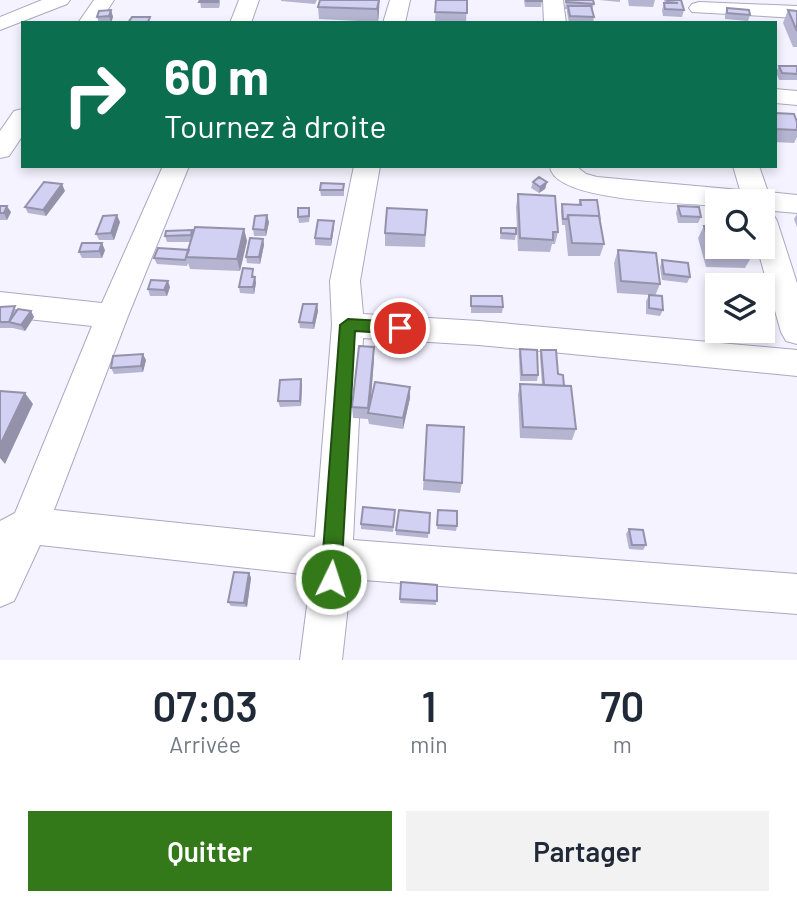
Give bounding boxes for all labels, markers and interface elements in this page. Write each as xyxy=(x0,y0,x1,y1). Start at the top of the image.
text: 60 m xyxy=(164,46,269,105)
icon: right xyxy=(49,49,140,140)
text: Tournez à droite xyxy=(164,106,386,144)
map controls xyxy=(705,189,775,343)
button: search xyxy=(705,189,775,259)
button: layers xyxy=(705,273,775,343)
pin xyxy=(370,298,430,358)
icon: arrive xyxy=(381,309,419,347)
position arrow xyxy=(294,542,368,616)
text: 07:03 xyxy=(152,680,258,730)
text: 1 xyxy=(422,680,436,730)
text: 70 xyxy=(600,680,644,730)
text: Arrivée xyxy=(169,730,241,758)
text: min xyxy=(410,730,448,758)
text: m xyxy=(613,730,632,758)
button: Quitter xyxy=(28,811,392,891)
button: Partager xyxy=(406,811,769,891)

